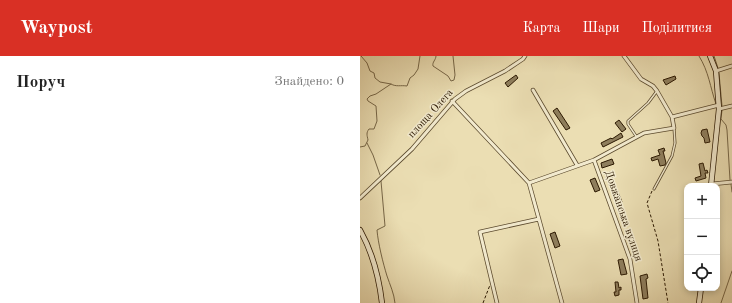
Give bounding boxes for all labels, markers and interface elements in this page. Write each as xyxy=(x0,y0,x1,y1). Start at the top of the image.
text: Waypost xyxy=(20,19,93,38)
text: Карта xyxy=(523,21,561,35)
text: Шари xyxy=(583,21,620,35)
text: Поділитися xyxy=(642,21,712,35)
text: Поруч xyxy=(16,74,65,91)
text: Знайдено: 0 xyxy=(275,75,344,88)
street label: площа Олега xyxy=(406,87,456,141)
street label: Довжанська вулиця xyxy=(602,169,644,263)
map controls xyxy=(684,183,720,291)
button: + xyxy=(684,183,720,219)
button: − xyxy=(684,219,720,255)
button: locate xyxy=(684,255,720,291)

